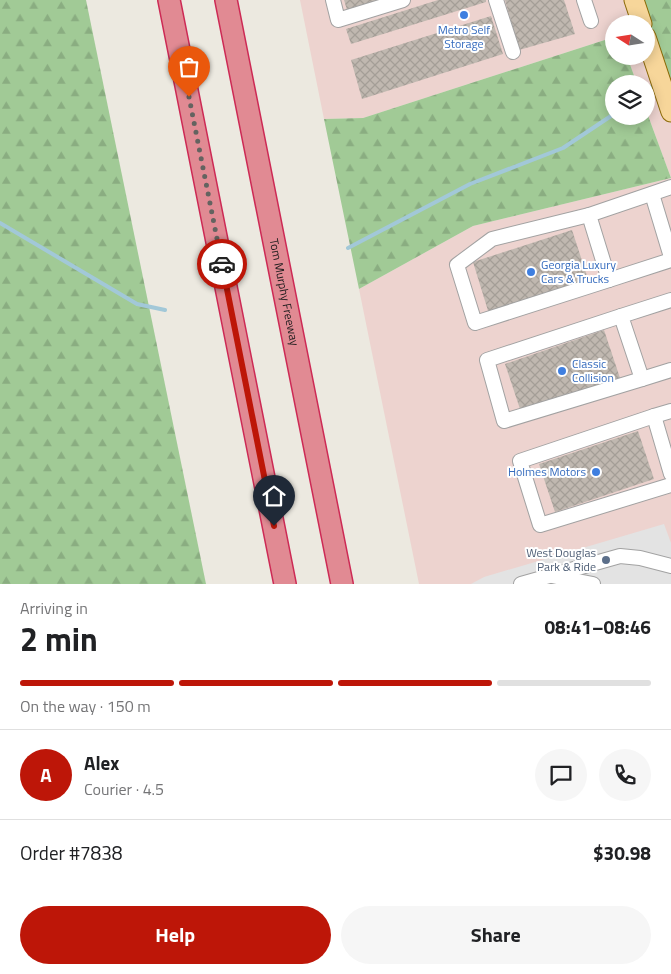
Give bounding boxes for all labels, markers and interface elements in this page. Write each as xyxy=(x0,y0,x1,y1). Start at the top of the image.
marker: Metro Self Storage xyxy=(458,9,470,21)
north arrow xyxy=(605,15,655,65)
map controls xyxy=(605,15,655,125)
place label: Metro Self Storage xyxy=(438,20,490,53)
pin xyxy=(168,46,210,97)
icon: bag xyxy=(175,53,203,81)
button: layers xyxy=(605,75,655,125)
street label: Tom Murphy Freeway xyxy=(265,237,305,348)
courier xyxy=(197,239,247,289)
icon: car xyxy=(208,250,236,278)
place label: Georgia Luxury Cars & Trucks xyxy=(541,255,616,288)
marker: Georgia Luxury Cars & Trucks xyxy=(525,266,537,278)
place label: Classic Collision xyxy=(572,354,614,387)
marker: Classic Collision xyxy=(556,365,568,377)
place label: Holmes Motors xyxy=(508,462,586,481)
marker: Holmes Motors xyxy=(590,466,602,478)
pin xyxy=(253,475,295,526)
icon: home xyxy=(260,482,288,510)
place label: West Douglas Park & Ride xyxy=(526,543,596,576)
marker: West Douglas Park & Ride xyxy=(600,554,612,566)
text: Arriving in xyxy=(20,596,88,620)
text: 08:41–08:46 xyxy=(544,612,651,641)
text: 2 min xyxy=(20,615,98,663)
text: On the way · 150 m xyxy=(20,694,151,718)
text: Alex xyxy=(84,748,119,777)
button: chat xyxy=(535,749,587,801)
button: phone xyxy=(599,749,651,801)
text: A xyxy=(40,760,52,789)
text: Courier · 4.5 xyxy=(84,777,164,801)
text: Order #7838 xyxy=(20,838,122,867)
text: $30.98 xyxy=(593,838,651,867)
button: Help xyxy=(20,906,331,964)
button: Share xyxy=(341,906,651,964)

